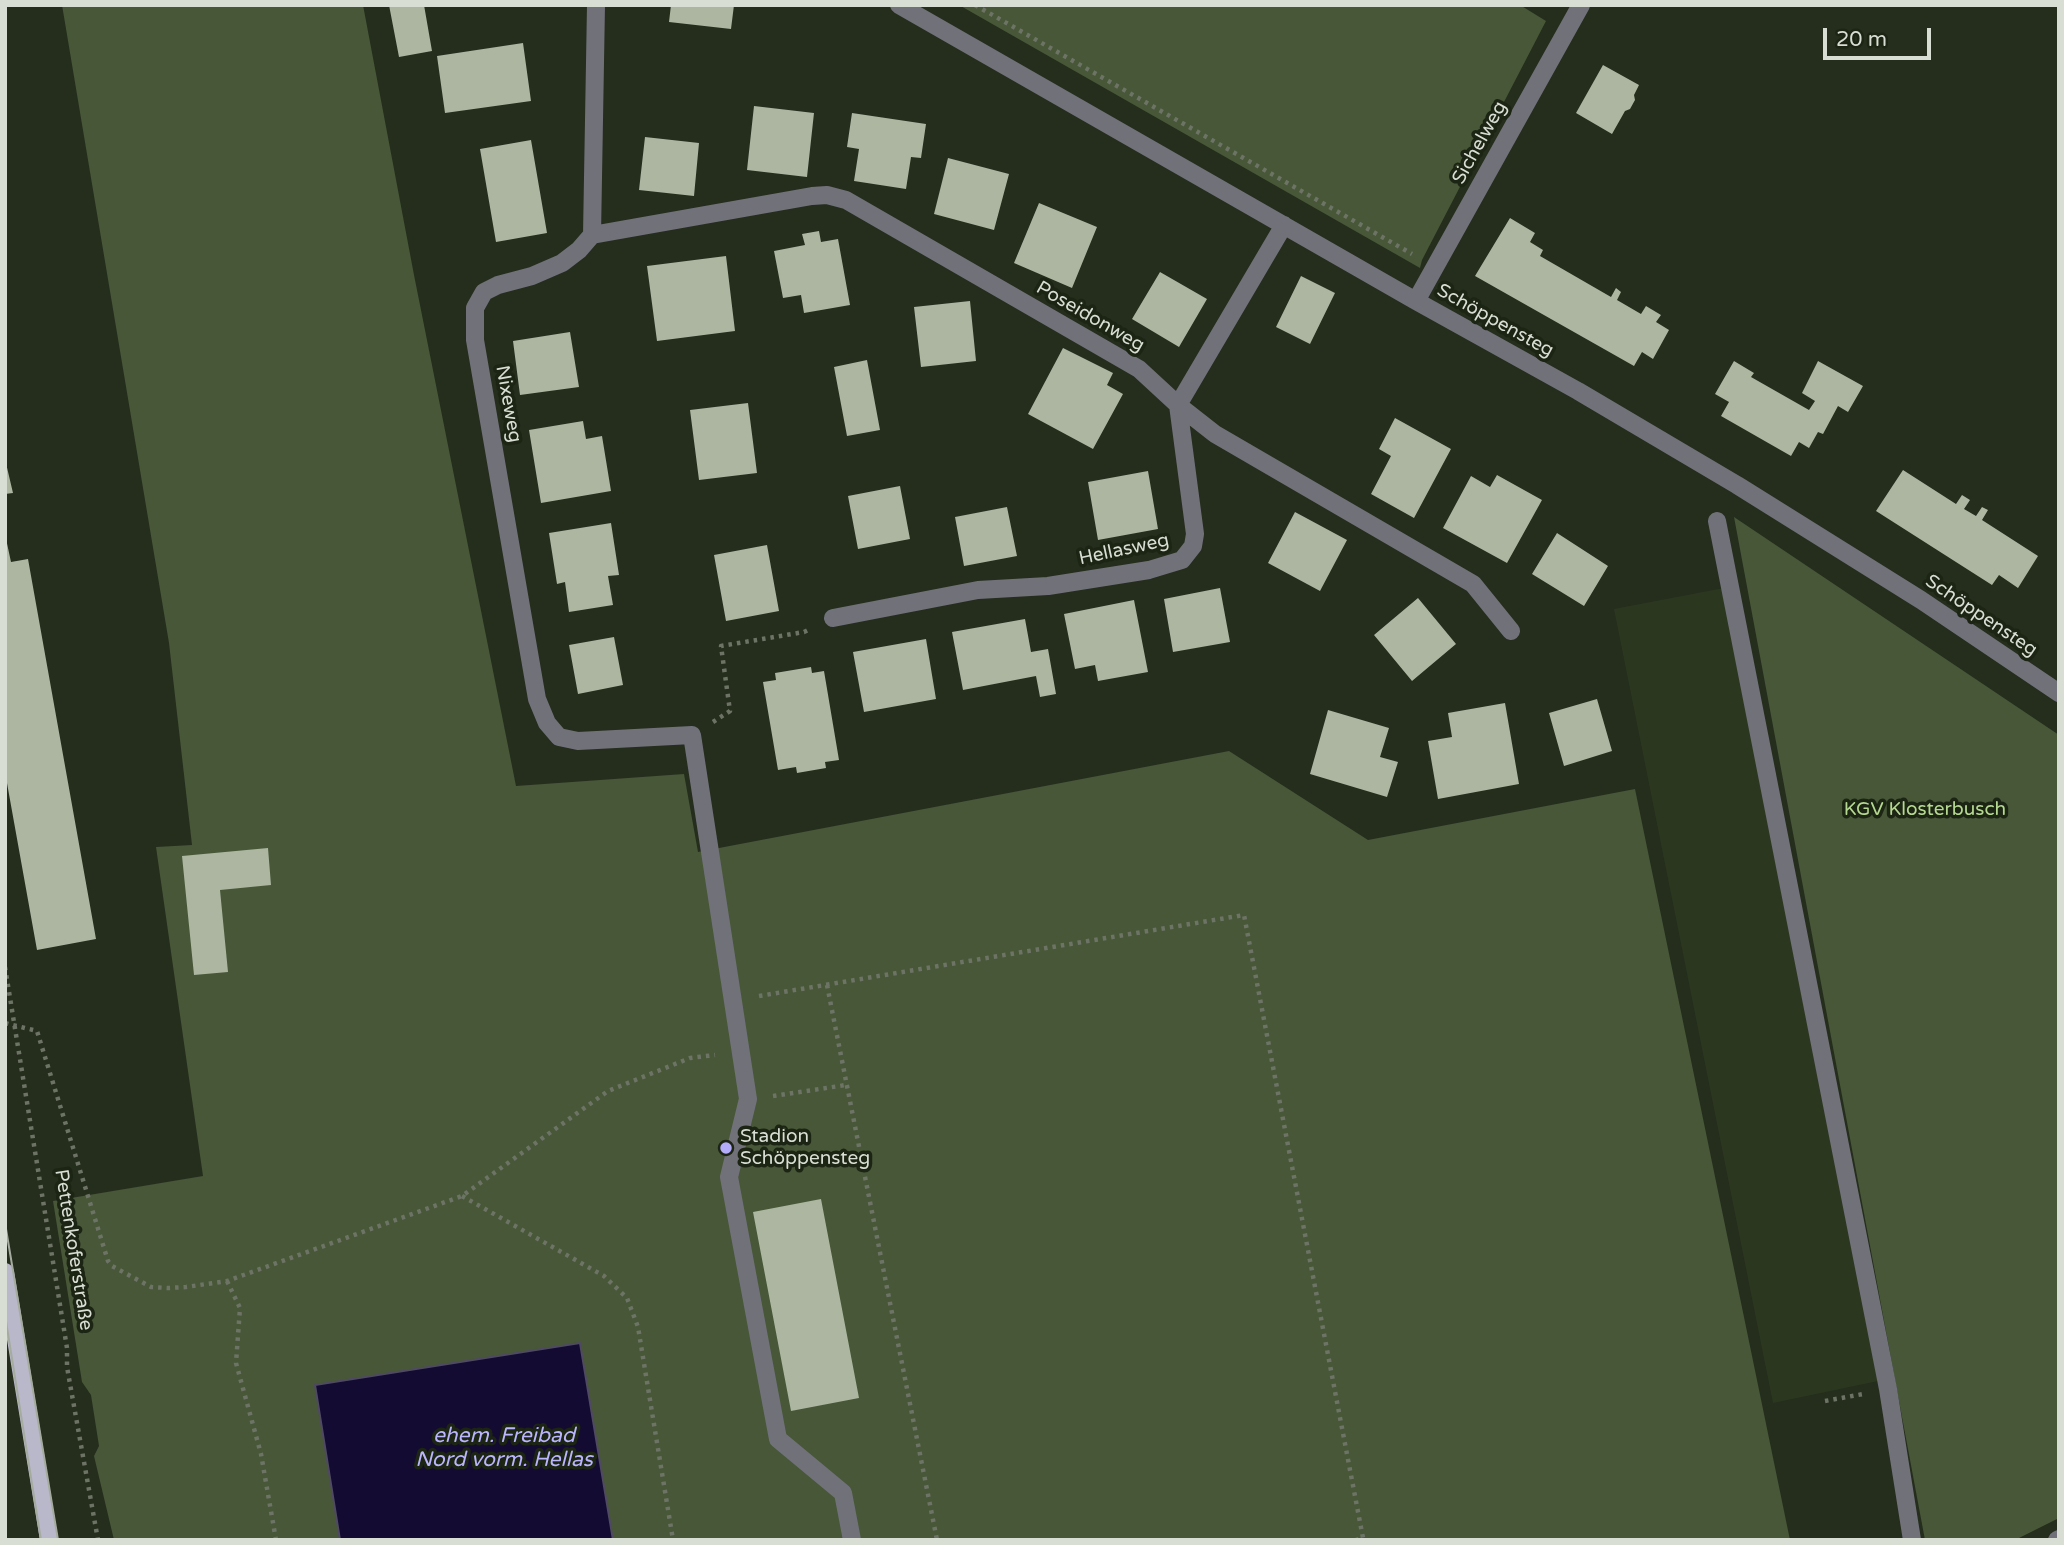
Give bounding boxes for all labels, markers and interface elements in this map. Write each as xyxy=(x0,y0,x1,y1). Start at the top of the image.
scale bar xyxy=(1826,14,1934,58)
text: 20 m xyxy=(1836,27,1887,52)
street label: Sichelweg xyxy=(1448,98,1512,188)
street label: Poseidonweg xyxy=(1032,277,1148,357)
street label: Schöppensteg xyxy=(1433,279,1557,363)
street label: Nixeweg xyxy=(490,364,526,444)
street label: Hellasweg xyxy=(1077,529,1171,571)
street label: Schöppensteg xyxy=(1921,570,2041,662)
park label: KGV Klosterbusch xyxy=(1844,799,2006,821)
place label: Stadion Schöppensteg xyxy=(740,1126,870,1170)
marker: Stadion Schöppensteg xyxy=(718,1140,734,1156)
street label: Pettenkoferstraße xyxy=(49,1168,97,1332)
water label: ehem. Freibad Nord vorm. Hellas xyxy=(415,1423,593,1473)

